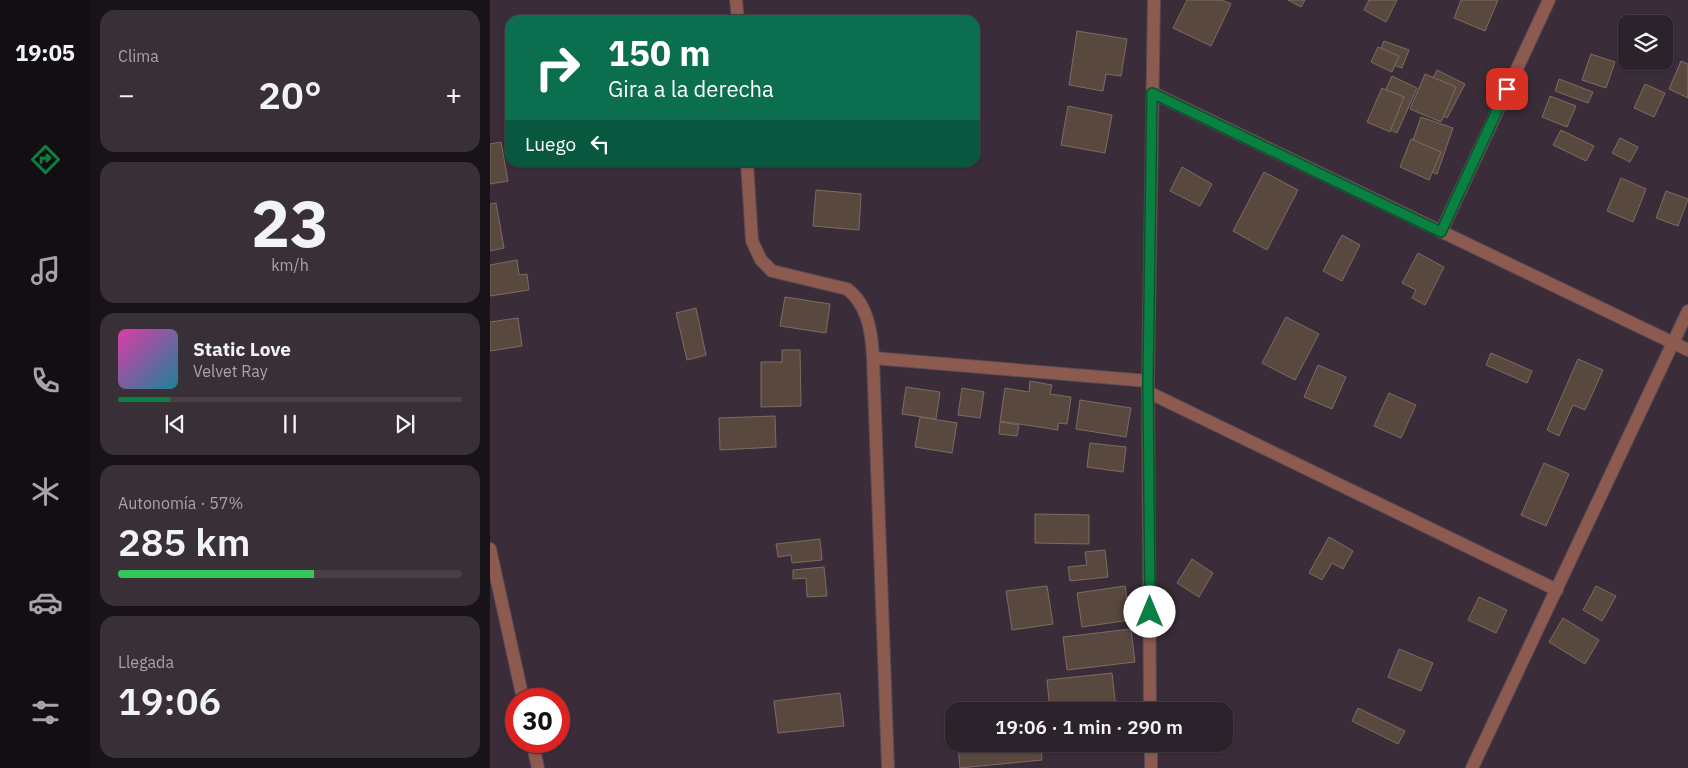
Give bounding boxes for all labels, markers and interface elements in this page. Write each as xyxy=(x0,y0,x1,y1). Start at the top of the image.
map controls xyxy=(1618,15,1673,70)
button: layers xyxy=(1618,15,1673,70)
text: 150 m xyxy=(608,30,711,76)
icon: right xyxy=(525,35,590,100)
text: 19:05 xyxy=(15,38,75,67)
text: Clima xyxy=(118,46,159,66)
pin xyxy=(1486,68,1528,110)
text: 20° xyxy=(258,70,322,119)
text: Gira a la derecha xyxy=(608,74,774,103)
icon: arrive xyxy=(1493,75,1521,103)
text: − xyxy=(118,76,135,113)
text: + xyxy=(445,76,462,113)
icon: left xyxy=(586,130,614,158)
text: Luego xyxy=(525,132,576,156)
icon: directions xyxy=(28,142,63,177)
text: 23 xyxy=(251,180,329,265)
icon: music xyxy=(28,253,63,288)
text: km/h xyxy=(271,255,309,275)
text: Static Love xyxy=(193,337,291,361)
text: Velvet Ray xyxy=(193,361,268,381)
icon: phone xyxy=(28,363,63,398)
icon: previous xyxy=(161,410,189,438)
icon: pause xyxy=(276,410,304,438)
icon: next xyxy=(391,410,419,438)
icon: climate xyxy=(28,474,63,509)
text: Autonomía · 57% xyxy=(118,493,243,513)
text: 285 km xyxy=(118,517,250,566)
icon: car xyxy=(28,585,63,620)
position arrow xyxy=(1123,585,1175,637)
text: Llegada xyxy=(118,652,174,672)
text: 19:06 xyxy=(118,676,221,725)
speed limit sign: 30 xyxy=(505,688,570,753)
icon: filters xyxy=(28,695,63,730)
text: 19:06 · 1 min · 290 m xyxy=(995,715,1183,739)

